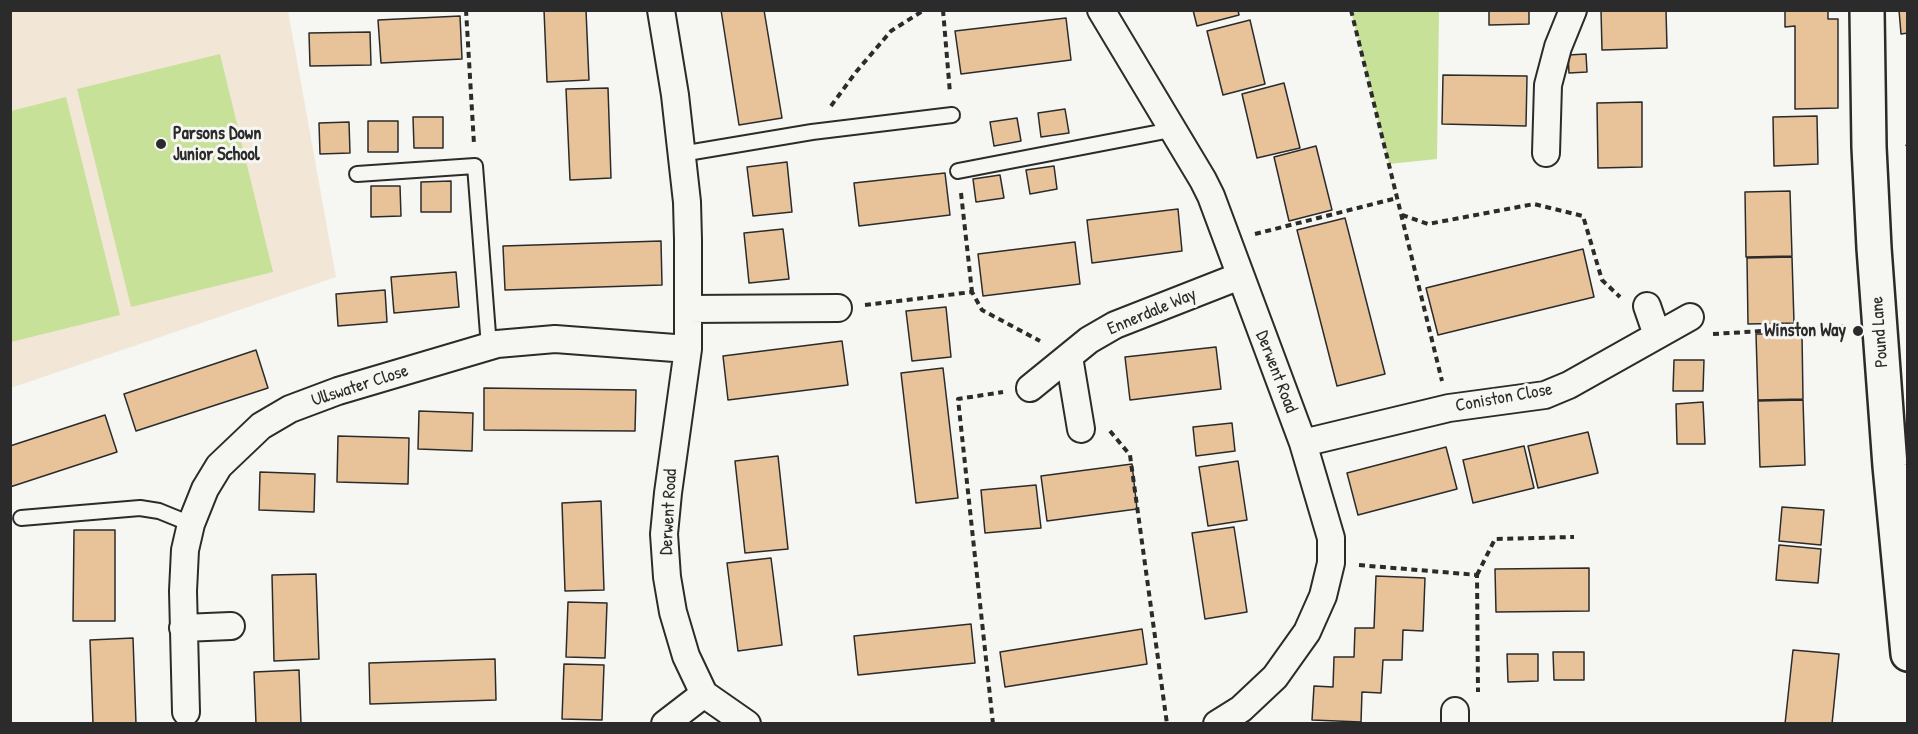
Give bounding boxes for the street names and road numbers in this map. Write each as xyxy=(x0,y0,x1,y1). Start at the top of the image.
street label: Ennerdale Way xyxy=(1104,284,1200,340)
street label: Pound Lane xyxy=(1867,296,1893,368)
street label: Derwent Road xyxy=(1250,328,1302,416)
street label: Ullswater Close xyxy=(309,360,411,412)
street label: Coniston Close xyxy=(1454,379,1554,417)
street label: Derwent Road xyxy=(656,468,682,556)

